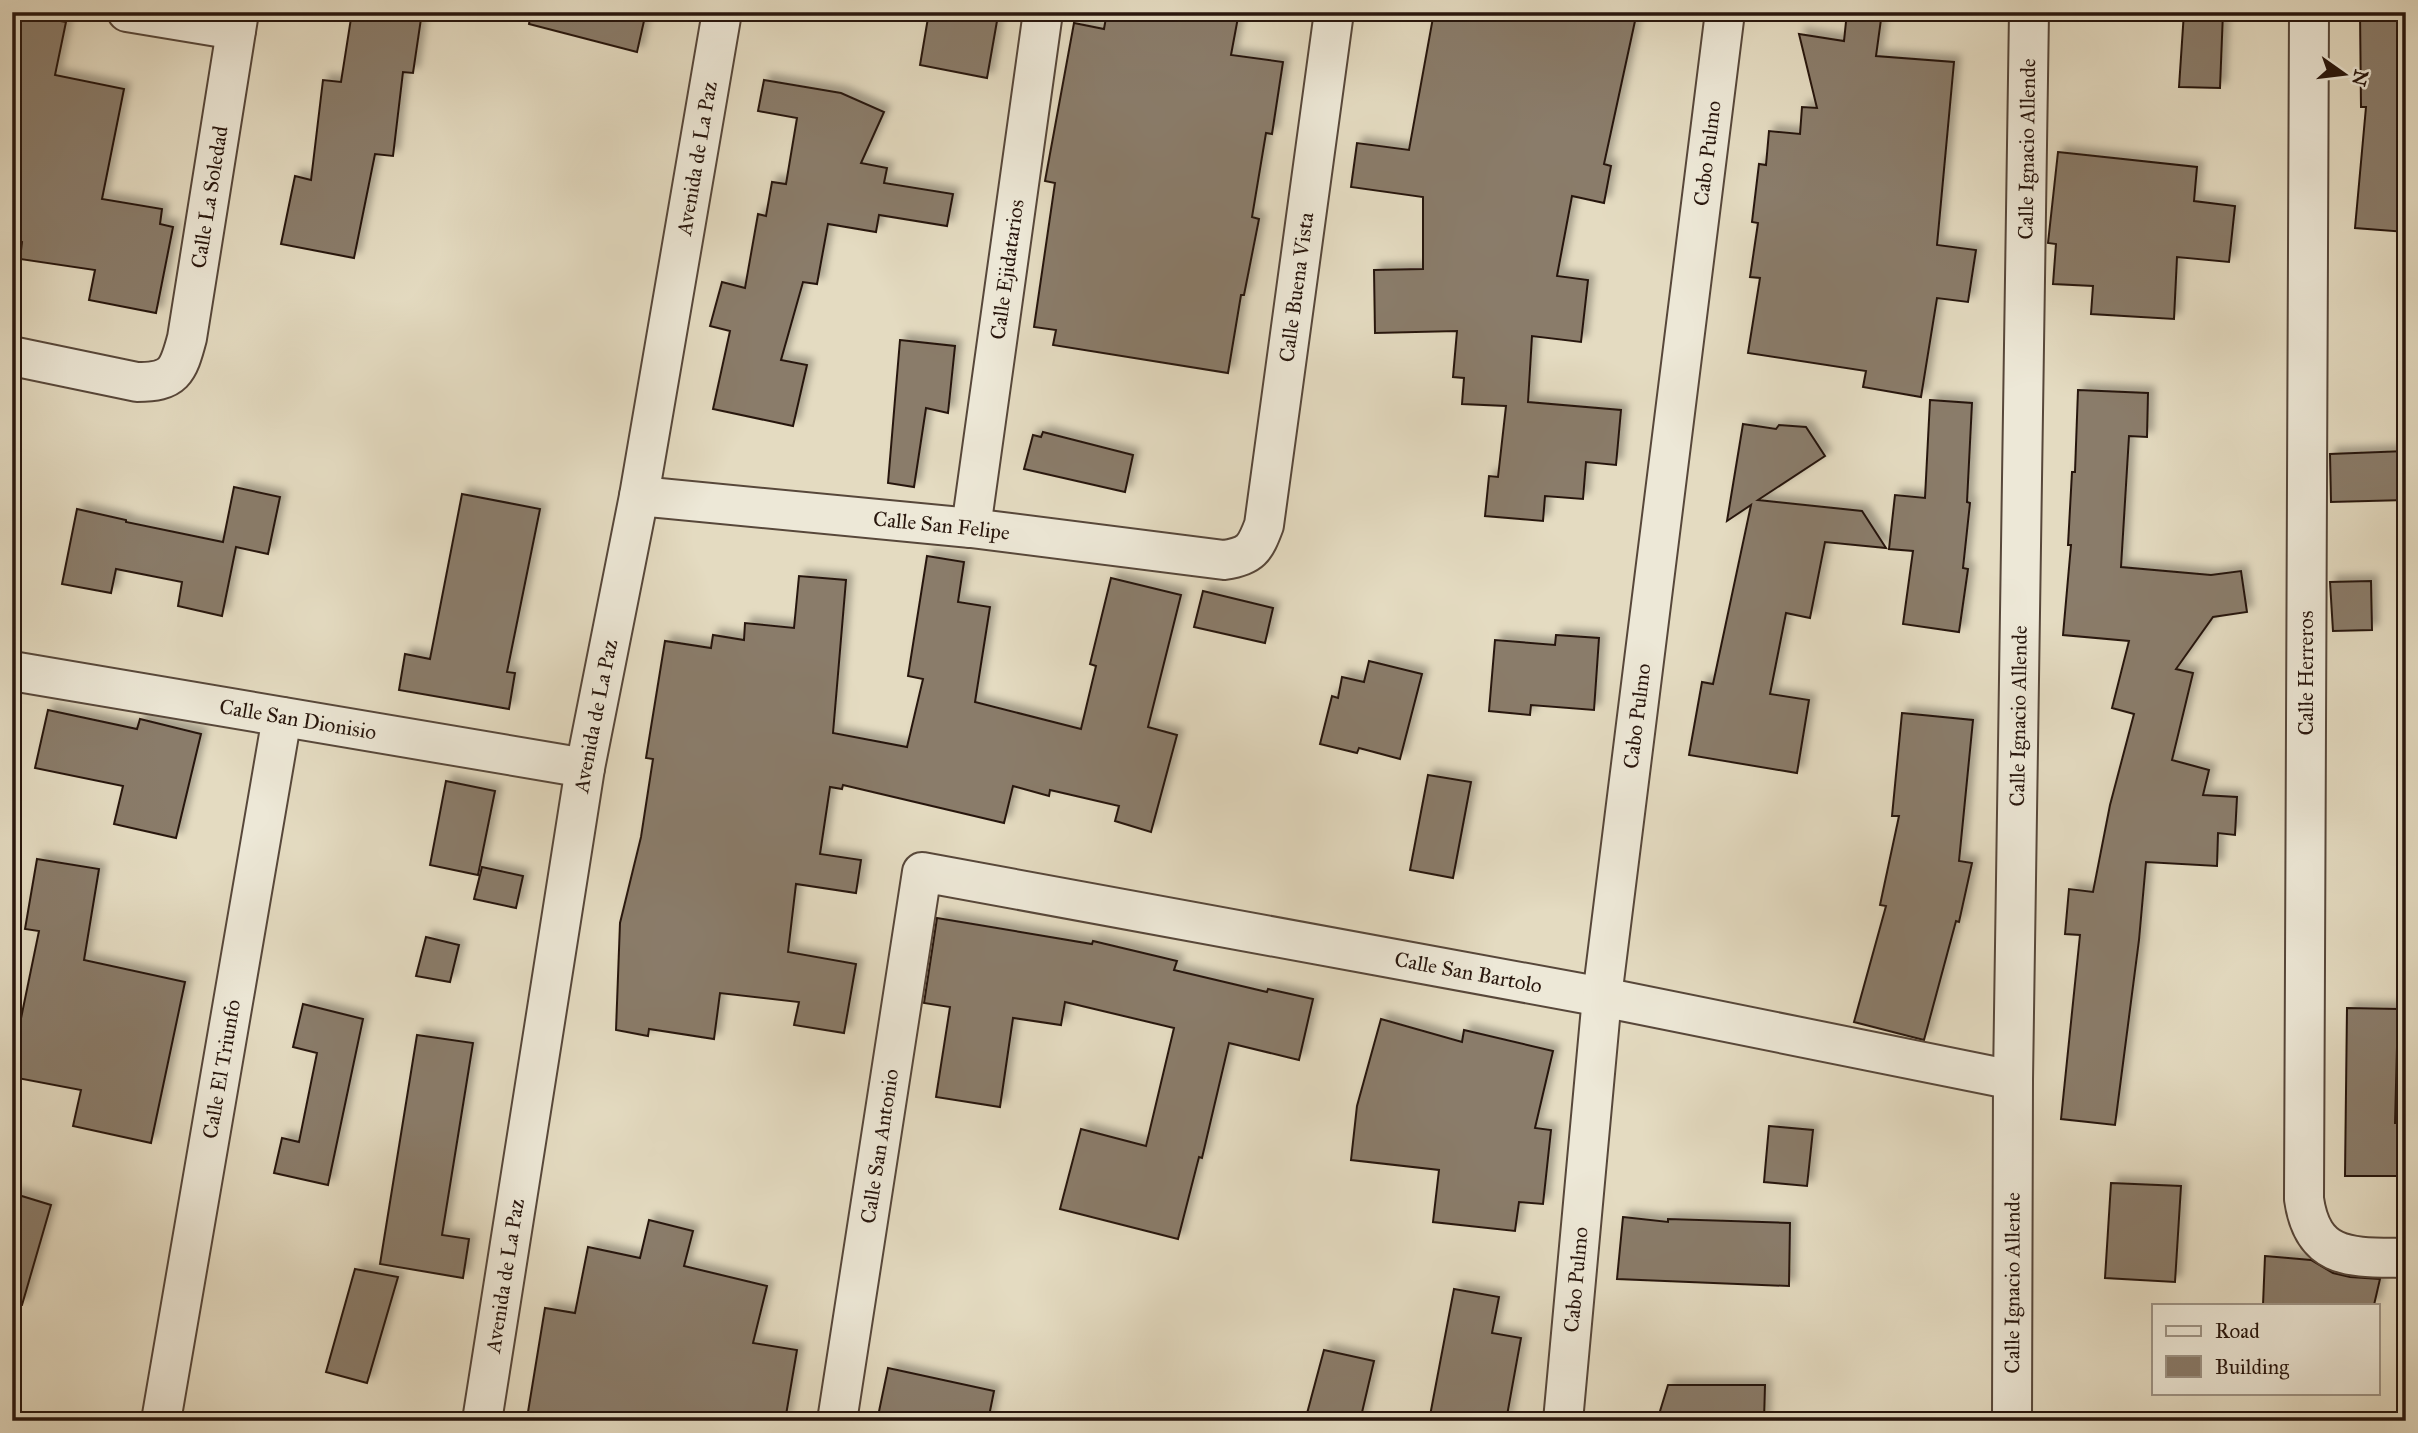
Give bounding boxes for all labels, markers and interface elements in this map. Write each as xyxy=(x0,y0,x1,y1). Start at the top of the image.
north arrow xyxy=(2310,38,2380,108)
street label: Calle Ignacio Allende xyxy=(2013,58,2041,240)
text: N xyxy=(2347,67,2373,89)
street label: Avenida de La Paz xyxy=(671,79,723,238)
street label: Cabo Pulmo xyxy=(1688,99,1727,208)
street label: Calle La Soledad xyxy=(185,124,234,270)
street label: Calle Ejidatarios xyxy=(984,198,1030,341)
street label: Calle Buena Vista xyxy=(1273,211,1320,364)
street label: Calle San Felipe xyxy=(872,506,1012,546)
street label: Calle Herreros xyxy=(2293,611,2319,735)
street label: Calle Ignacio Allende xyxy=(2004,625,2033,807)
street label: Avenida de La Paz xyxy=(568,637,623,796)
street label: Cabo Pulmo xyxy=(1618,662,1657,770)
street label: Calle San Dionisio xyxy=(217,693,379,746)
street label: Calle San Bartolo xyxy=(1392,946,1545,999)
street label: Calle El Triunfo xyxy=(197,997,246,1141)
street label: Calle San Antonio xyxy=(855,1067,904,1225)
street label: Calle Ignacio Allende xyxy=(1999,1192,2026,1374)
street label: Avenida de La Paz xyxy=(480,1197,530,1356)
street label: Cabo Pulmo xyxy=(1558,1225,1594,1334)
legend xyxy=(2152,1304,2380,1394)
text: Road xyxy=(2215,1318,2260,1344)
text: Building xyxy=(2215,1354,2289,1380)

